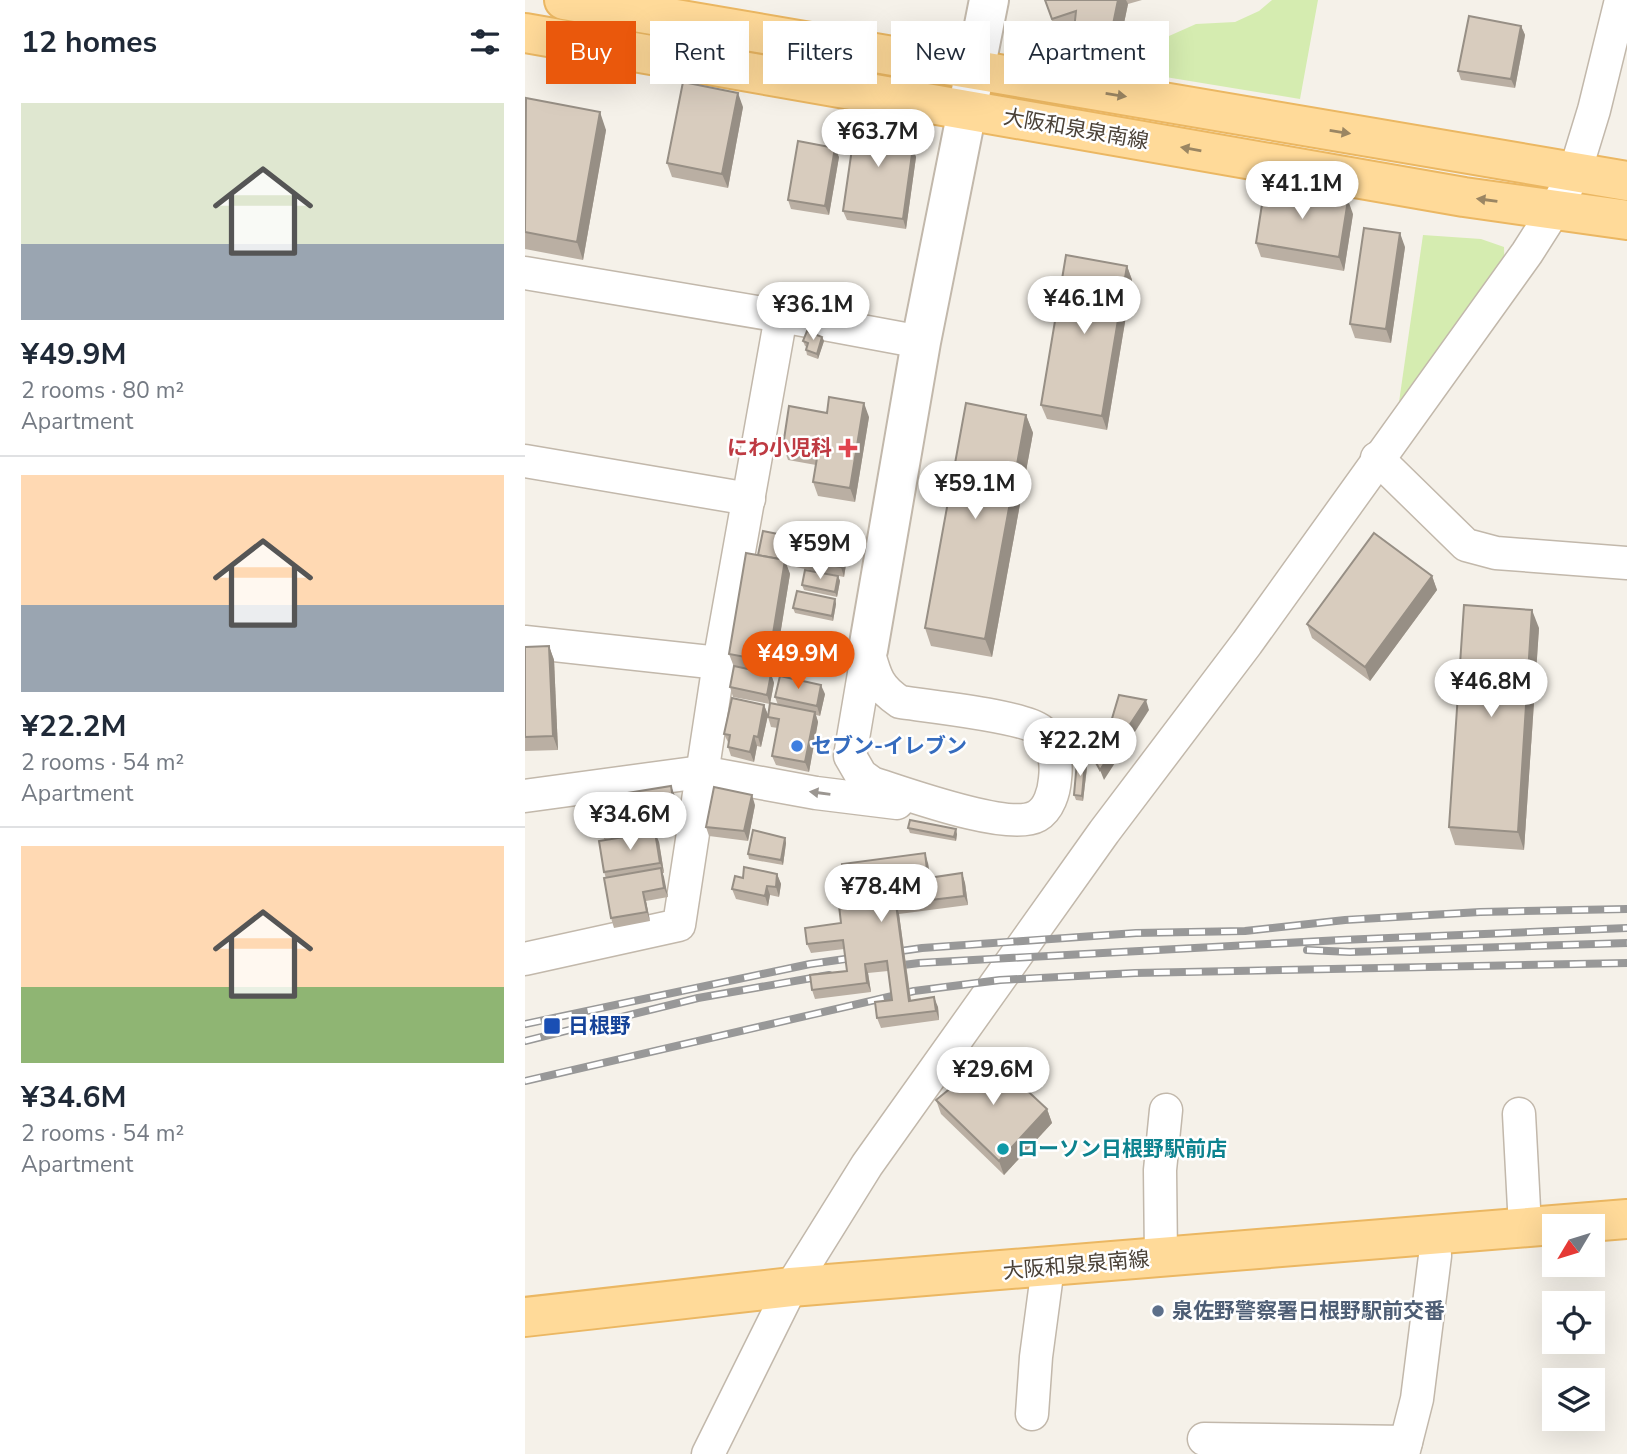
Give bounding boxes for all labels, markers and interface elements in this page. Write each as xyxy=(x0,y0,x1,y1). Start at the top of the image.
chip: Buy xyxy=(546,21,636,84)
chip: Rent xyxy=(650,21,749,84)
chip: Filters xyxy=(763,21,877,84)
chip: New xyxy=(891,21,990,84)
chip: Apartment xyxy=(1004,21,1169,84)
text: 12 homes xyxy=(21,22,157,63)
icon: filters xyxy=(466,23,504,61)
one-way arrow xyxy=(1105,90,1127,101)
street label: 大阪和泉泉南線 xyxy=(1001,102,1151,156)
pin: ¥63.7M xyxy=(821,110,935,169)
text: ¥63.7M xyxy=(838,116,918,147)
one-way arrow xyxy=(1329,127,1351,138)
one-way arrow xyxy=(1180,143,1202,154)
icon: home xyxy=(200,148,326,274)
pin: ¥41.1M xyxy=(1245,162,1359,221)
text: ¥41.1M xyxy=(1262,168,1342,199)
one-way arrow xyxy=(1476,194,1498,205)
pin: ¥46.1M xyxy=(1027,276,1141,336)
pin: ¥36.1M xyxy=(756,282,870,342)
text: ¥46.1M xyxy=(1044,283,1124,314)
text: ¥36.1M xyxy=(773,289,853,320)
text: ¥49.9M xyxy=(21,334,126,375)
text: 2 rooms · 80 m² xyxy=(21,375,184,406)
text: Apartment xyxy=(21,406,133,437)
place label: にわ小児科 xyxy=(727,434,832,462)
marker: にわ小児科 xyxy=(838,438,858,458)
pin: ¥59.1M xyxy=(918,462,1032,521)
text: ¥59.1M xyxy=(935,468,1015,499)
icon: home xyxy=(200,520,326,646)
pin: ¥59M xyxy=(779,522,861,581)
text: ¥59M xyxy=(789,528,851,559)
pin: ¥49.9M xyxy=(741,632,855,691)
text: ¥49.9M xyxy=(758,638,838,669)
pin: ¥46.8M xyxy=(1434,660,1548,719)
text: ¥46.8M xyxy=(1451,666,1531,697)
text: ¥22.2M xyxy=(21,706,126,747)
pin: ¥22.2M xyxy=(1023,718,1137,778)
text: ¥22.2M xyxy=(1040,725,1120,756)
place label: セブン-イレブン xyxy=(811,732,967,760)
marker: セブン-イレブン xyxy=(789,738,805,754)
text: 2 rooms · 54 m² xyxy=(21,747,184,778)
text: Apartment xyxy=(21,778,133,809)
one-way arrow xyxy=(809,787,831,798)
pin: ¥34.6M xyxy=(573,792,687,852)
text: ¥34.6M xyxy=(590,799,670,830)
pin: ¥78.4M xyxy=(824,864,938,924)
text: ¥78.4M xyxy=(841,871,921,902)
icon: home xyxy=(200,891,326,1017)
place label: 日根野 xyxy=(568,1012,631,1040)
marker: 日根野 xyxy=(542,1016,562,1036)
pin: ¥29.6M xyxy=(936,1048,1050,1107)
text: ¥29.6M xyxy=(953,1054,1033,1085)
text: ¥34.6M xyxy=(21,1077,126,1118)
text: 2 rooms · 54 m² xyxy=(21,1118,184,1149)
place label: ローソン日根野駅前店 xyxy=(1017,1135,1227,1163)
marker: ローソン日根野駅前店 xyxy=(995,1141,1011,1157)
text: Apartment xyxy=(21,1149,133,1180)
north arrow xyxy=(1542,1214,1605,1278)
map controls xyxy=(1542,1214,1605,1431)
street label: 大阪和泉泉南線 xyxy=(1002,1245,1150,1285)
button: locate xyxy=(1542,1291,1605,1354)
place label: 泉佐野警察署日根野駅前交番 xyxy=(1172,1297,1445,1325)
marker: 泉佐野警察署日根野駅前交番 xyxy=(1150,1303,1166,1319)
button: layers xyxy=(1542,1368,1605,1431)

